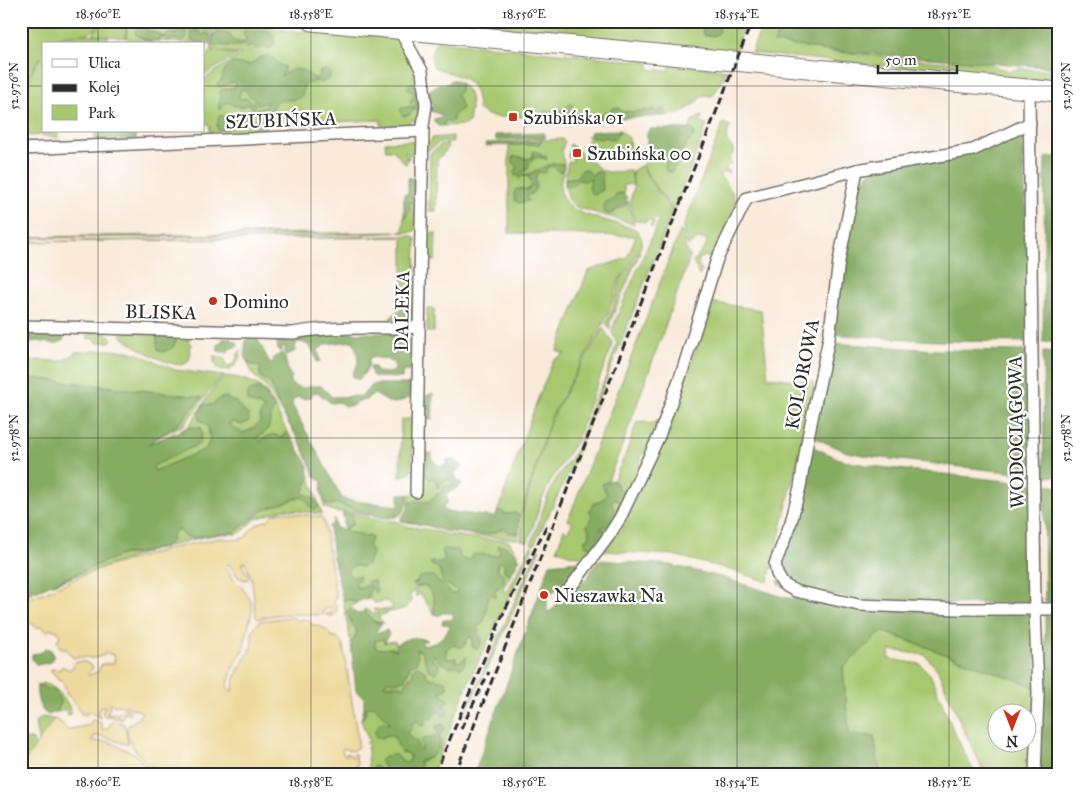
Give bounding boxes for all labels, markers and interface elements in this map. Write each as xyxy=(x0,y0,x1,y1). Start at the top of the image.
text: 18.560°E xyxy=(75,7,121,21)
text: 18.558°E xyxy=(289,7,333,21)
text: 18.556°E xyxy=(502,7,546,21)
text: 18.554°E xyxy=(715,7,759,21)
text: 18.552°E xyxy=(927,7,971,21)
legend xyxy=(42,42,205,132)
scale bar xyxy=(878,42,956,74)
text: 50 m xyxy=(885,51,917,69)
text: Ulica xyxy=(88,54,121,72)
text: 52.976°N xyxy=(7,62,21,110)
text: 52.976°N xyxy=(1059,62,1073,110)
text: Kolej xyxy=(88,78,120,96)
text: Park xyxy=(88,104,115,122)
street label: SZUBIŃSKA xyxy=(225,106,337,133)
place label: Szubińska 01 xyxy=(523,106,624,129)
marker: Szubińska 01 xyxy=(507,111,519,123)
place label: Szubińska 00 xyxy=(587,142,691,165)
marker: Szubińska 00 xyxy=(571,147,583,159)
street label: DALEKA xyxy=(390,270,414,352)
place label: Domino xyxy=(223,290,289,313)
marker: Domino xyxy=(207,295,219,307)
street label: BLISKA xyxy=(125,300,197,324)
street label: KOLOROWA xyxy=(780,316,824,432)
street label: WODOCIĄGOWA xyxy=(1003,355,1029,509)
text: 52.978°N xyxy=(7,414,21,462)
text: 52.978°N xyxy=(1059,414,1073,462)
place label: Nieszawka Na xyxy=(554,584,665,607)
marker: Nieszawka Na xyxy=(538,589,550,601)
north arrow xyxy=(988,702,1038,752)
text: N xyxy=(1006,732,1018,749)
text: 18.560°E xyxy=(75,775,121,789)
text: 18.558°E xyxy=(289,775,333,789)
text: 18.556°E xyxy=(502,775,546,789)
text: 18.554°E xyxy=(715,775,759,789)
text: 18.552°E xyxy=(927,775,971,789)

